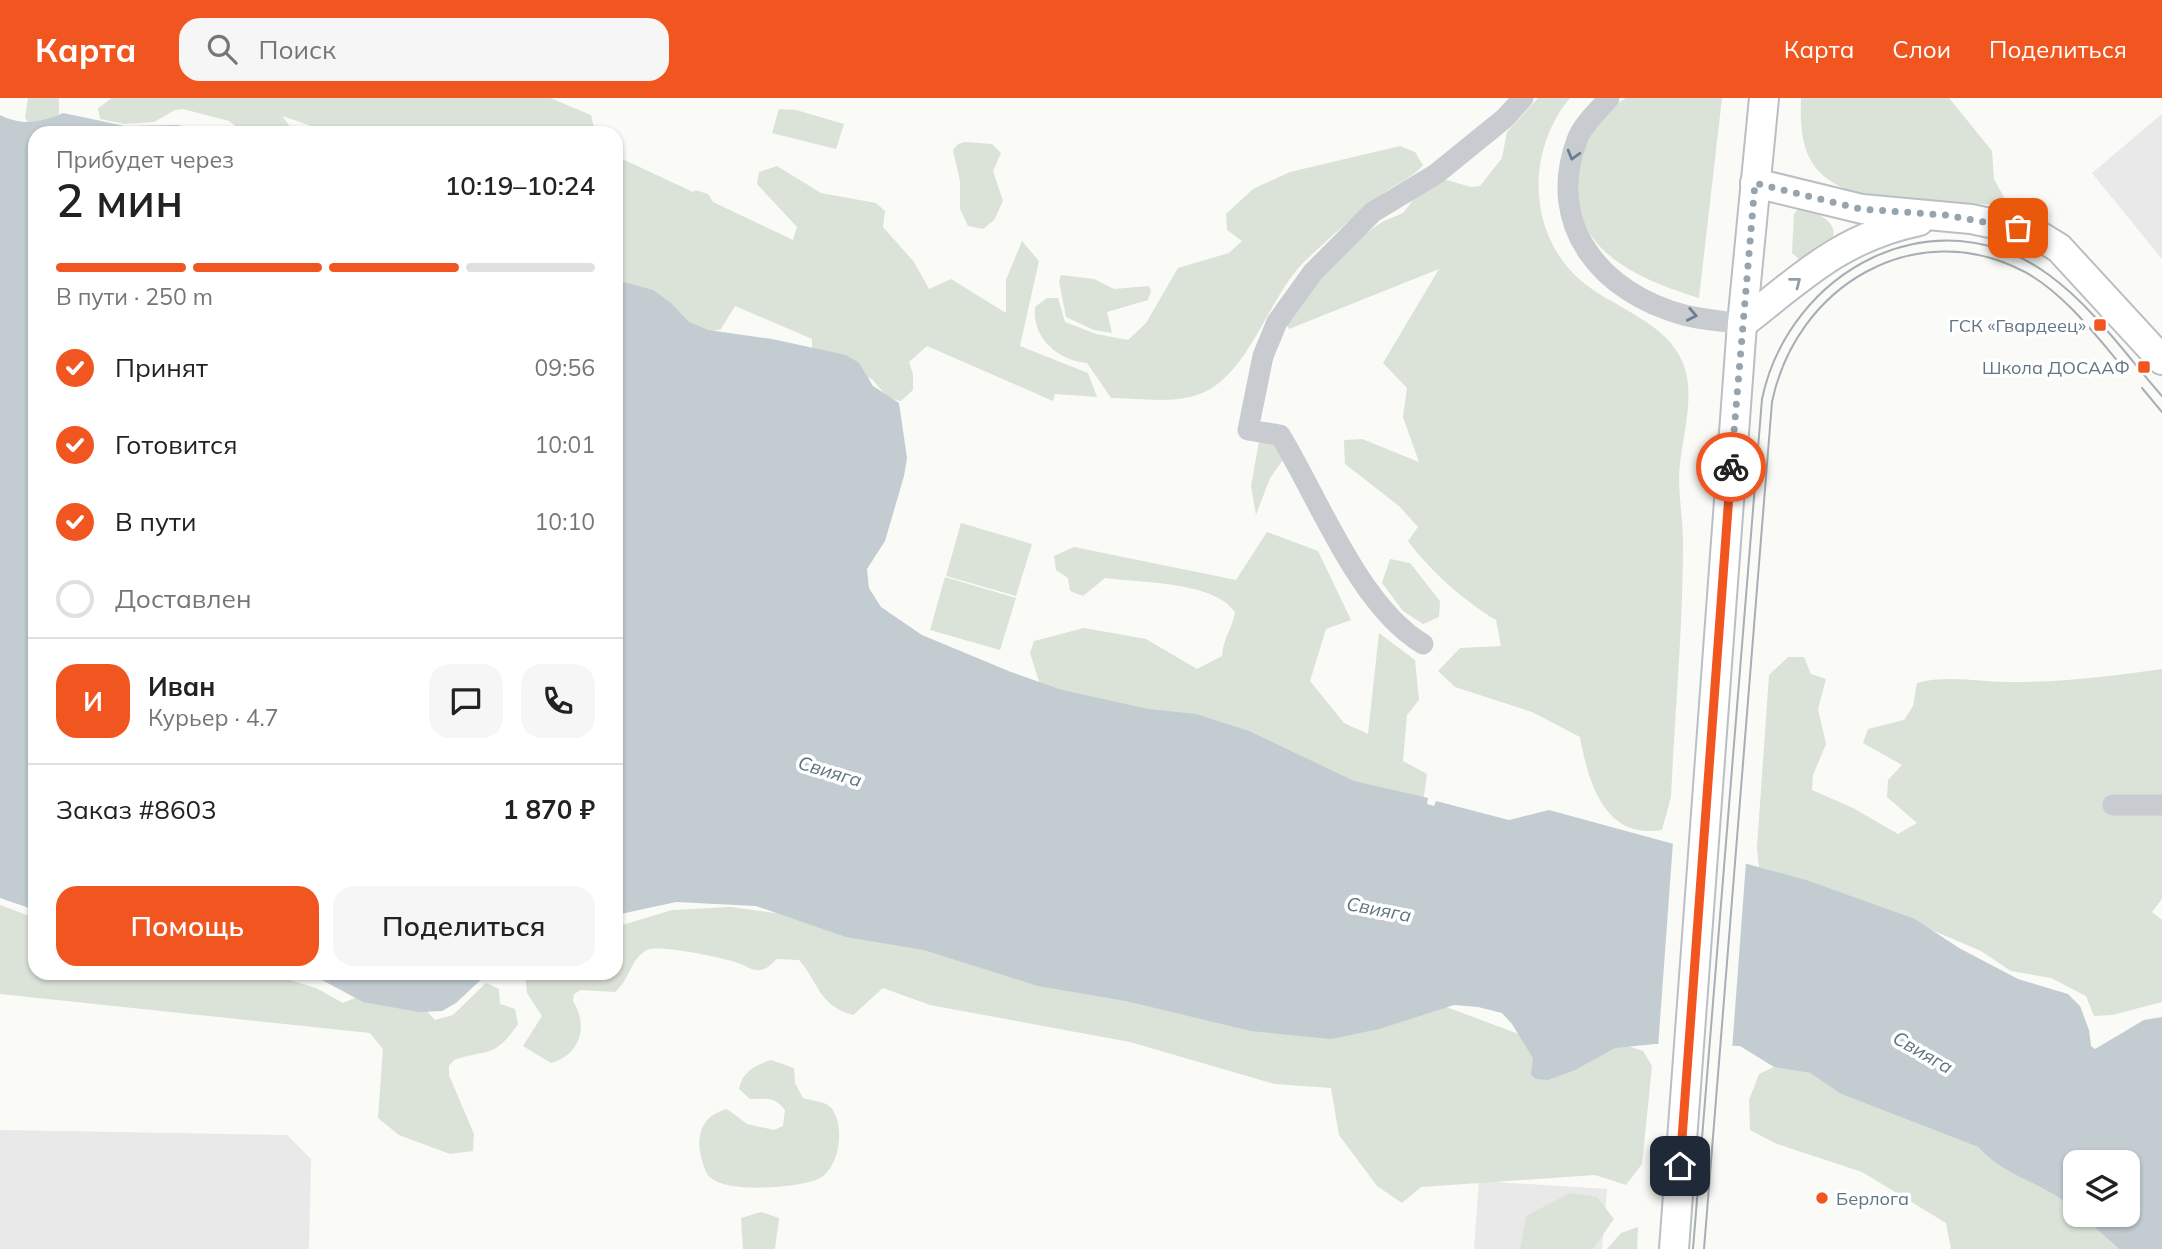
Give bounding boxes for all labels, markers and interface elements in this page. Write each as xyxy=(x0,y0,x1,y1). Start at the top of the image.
search box xyxy=(179,18,669,81)
text: Карта xyxy=(35,29,137,70)
icon: search xyxy=(203,30,241,68)
text: Поиск xyxy=(259,33,336,66)
text: Карта xyxy=(1784,34,1854,64)
text: Слои xyxy=(1892,34,1951,64)
text: Поделиться xyxy=(1989,34,2127,64)
text: Прибудет через xyxy=(56,145,234,174)
one-way arrow xyxy=(1566,149,1581,161)
text: 10:19–10:24 xyxy=(445,169,595,202)
text: 2 мин xyxy=(56,171,183,229)
pin xyxy=(1988,198,2048,258)
icon: bag xyxy=(1999,209,2037,247)
one-way arrow xyxy=(1789,277,1801,290)
text: В пути · 250 m xyxy=(56,282,213,311)
one-way arrow xyxy=(1686,307,1698,322)
place label: ГСК «Гвардеец» xyxy=(1949,314,2086,337)
marker: ГСК «Гвардеец» xyxy=(2092,317,2108,333)
icon: check xyxy=(56,349,94,387)
text: Принят xyxy=(115,351,208,384)
text: 09:56 xyxy=(535,353,595,382)
place label: Школа ДОСААФ xyxy=(1982,356,2130,379)
marker: Школа ДОСААФ xyxy=(2136,359,2152,375)
icon: check xyxy=(56,426,94,464)
text: Готовится xyxy=(115,428,238,461)
text: 10:01 xyxy=(535,430,595,459)
courier xyxy=(1696,432,1766,502)
icon: bike xyxy=(1712,448,1750,486)
icon: check xyxy=(56,503,94,541)
text: В пути xyxy=(115,505,196,538)
text: 10:10 xyxy=(535,507,595,536)
text: Доставлен xyxy=(115,582,252,615)
button: chat xyxy=(429,664,503,738)
button: phone xyxy=(521,664,595,738)
text: Иван xyxy=(148,670,215,703)
text: И xyxy=(83,685,103,718)
text: Курьер · 4.7 xyxy=(148,703,279,732)
water label: Свияга xyxy=(795,750,865,792)
text: Заказ #8603 xyxy=(56,793,217,826)
text: 1 870 ₽ xyxy=(503,793,595,826)
button: Помощь xyxy=(56,886,319,966)
button: Поделиться xyxy=(333,886,595,966)
water label: Свияга xyxy=(1345,891,1413,927)
water label: Свияга xyxy=(1889,1025,1957,1079)
pin xyxy=(1650,1136,1710,1196)
icon: home xyxy=(1661,1147,1699,1185)
map controls xyxy=(2063,1150,2140,1227)
button: layers xyxy=(2063,1150,2140,1227)
place label: Берлога xyxy=(1836,1187,1909,1210)
marker: Берлога xyxy=(1814,1190,1830,1206)

